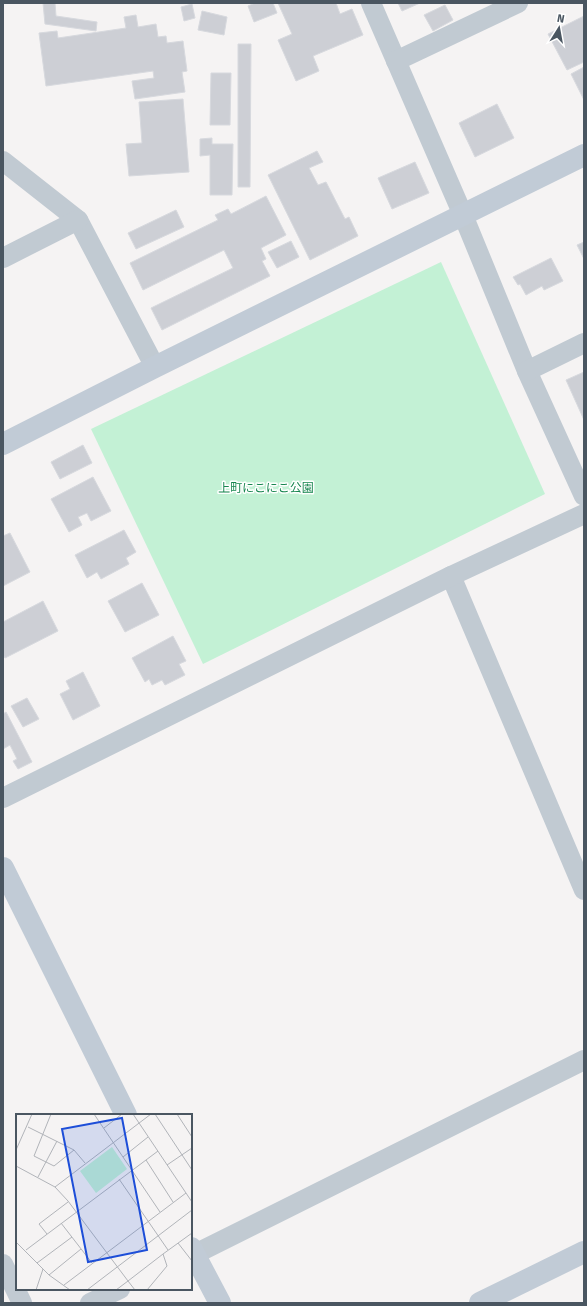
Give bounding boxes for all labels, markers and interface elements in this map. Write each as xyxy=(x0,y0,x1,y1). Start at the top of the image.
north arrow xyxy=(539,8,579,48)
text: N xyxy=(556,12,566,26)
park label: 上町にこにこ公園 xyxy=(218,481,314,495)
inset map xyxy=(16,1114,192,1290)

